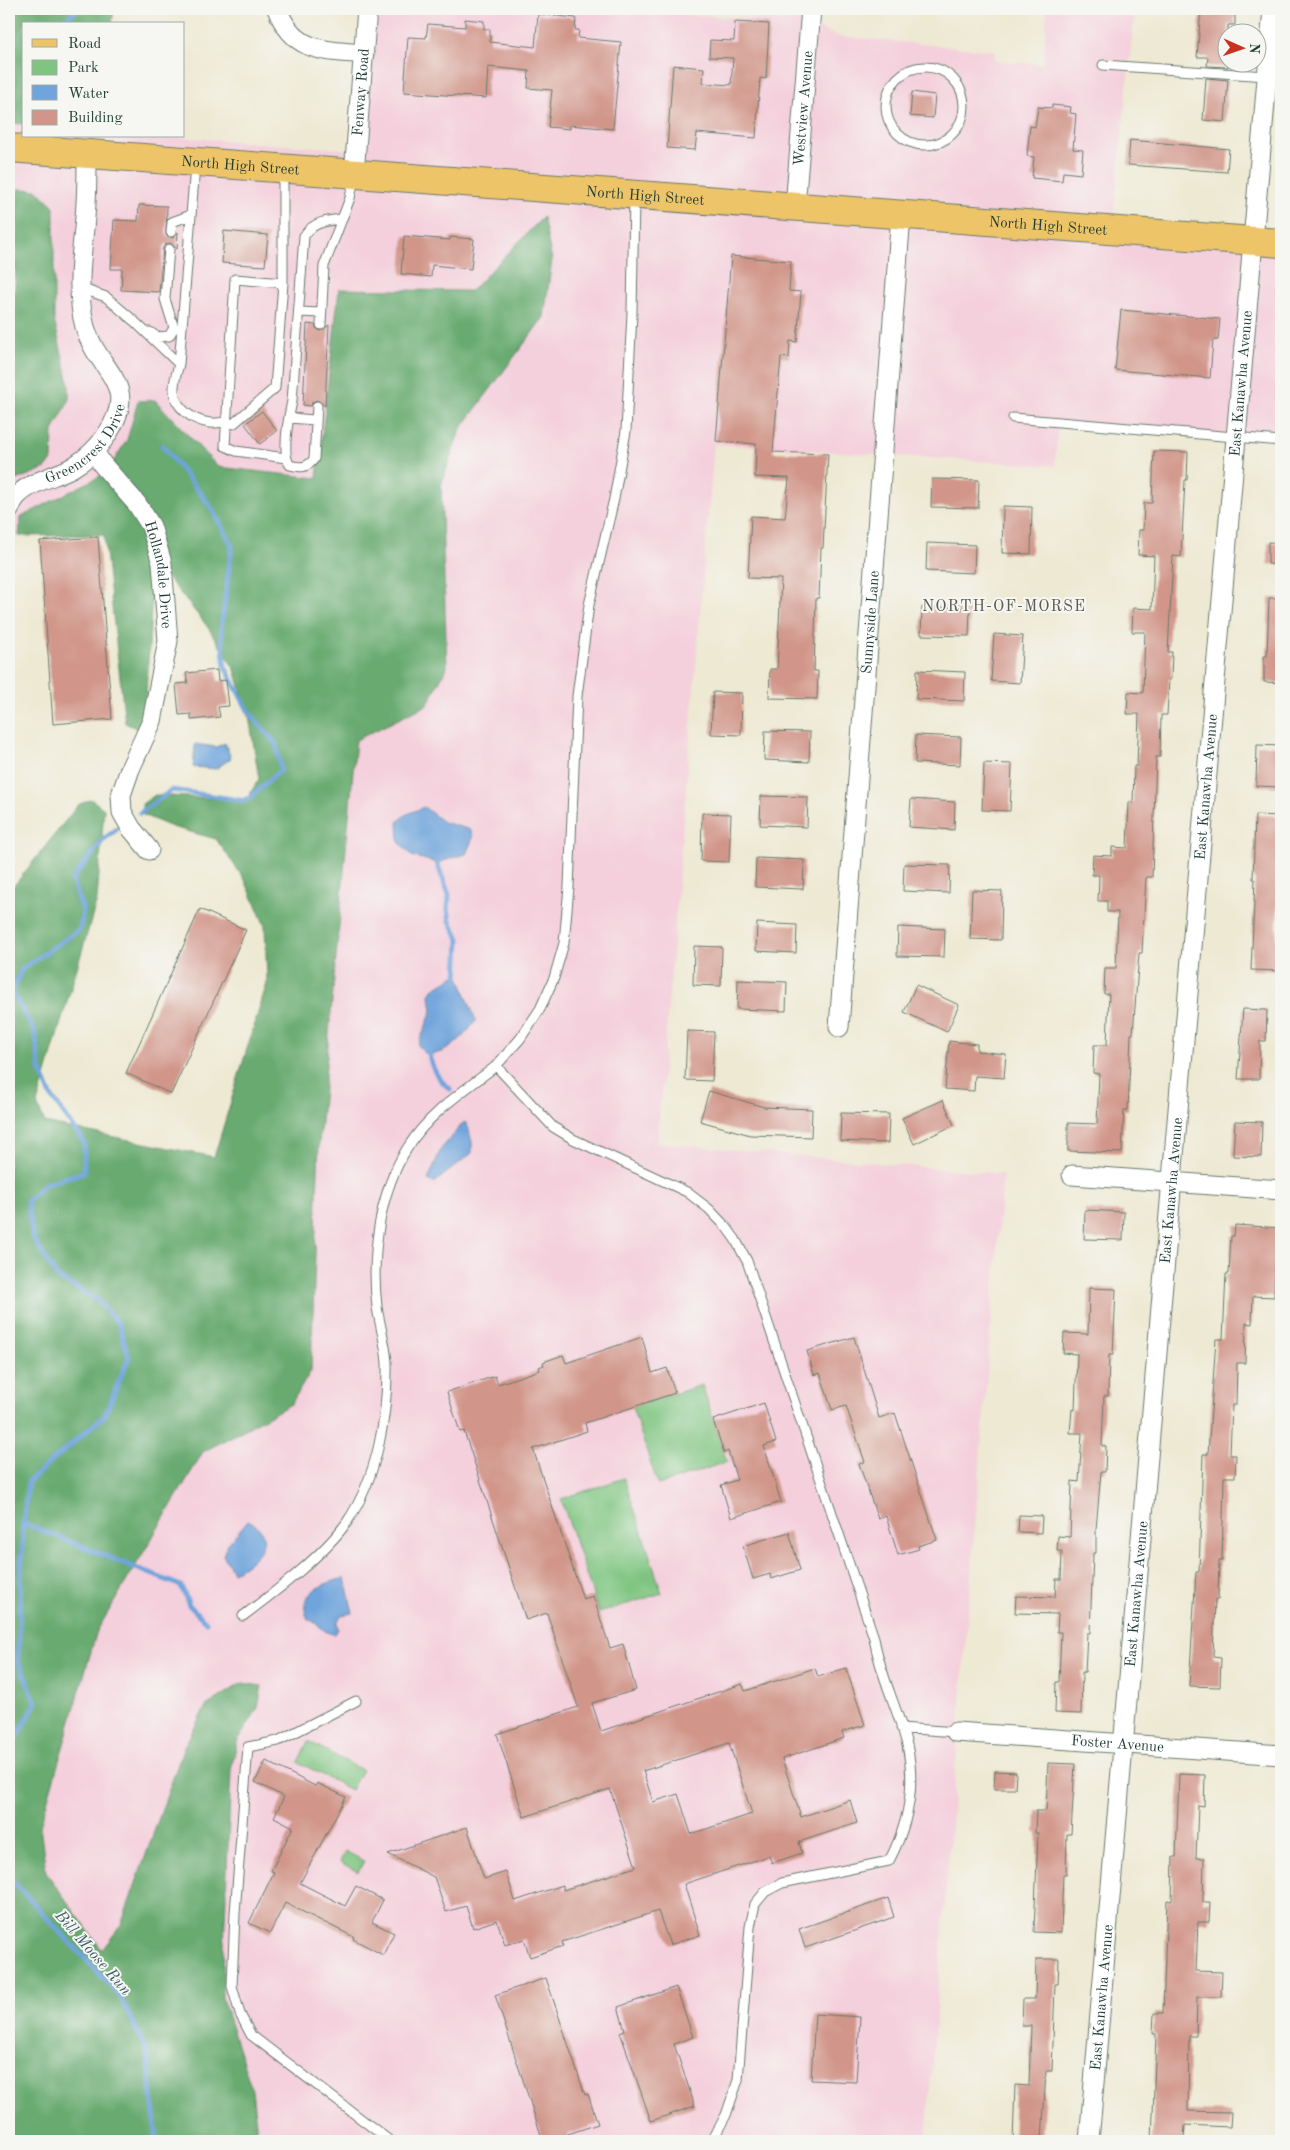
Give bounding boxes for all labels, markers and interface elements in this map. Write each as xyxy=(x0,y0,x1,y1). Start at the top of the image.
legend xyxy=(22,22,185,138)
north arrow xyxy=(1218,22,1268,72)
text: Road xyxy=(68,37,102,52)
text: N xyxy=(1247,43,1261,54)
street label: Fenway Road xyxy=(351,48,373,137)
street label: Westview Avenue xyxy=(792,50,817,167)
text: Park xyxy=(68,61,99,76)
text: Water xyxy=(68,87,109,102)
text: Building xyxy=(68,111,123,126)
street label: North High Street xyxy=(180,155,300,179)
street label: North High Street xyxy=(585,185,705,209)
street label: North High Street xyxy=(988,215,1108,239)
street label: East Kanawha Avenue xyxy=(1228,310,1256,457)
street label: Greencrest Drive xyxy=(43,403,129,487)
street label: Hollandale Drive xyxy=(141,519,173,629)
street label: Sunnyside Lane xyxy=(860,570,883,674)
district label: NORTH-OF-MORSE xyxy=(922,599,1086,615)
street label: East Kanawha Avenue xyxy=(1194,713,1221,861)
street label: East Kanawha Avenue xyxy=(1159,1117,1186,1264)
street label: East Kanawha Avenue xyxy=(1124,1520,1151,1668)
street label: Foster Avenue xyxy=(1070,1734,1165,1756)
water label: Bill Moose Run xyxy=(51,1907,134,1999)
street label: East Kanawha Avenue xyxy=(1089,1924,1117,2071)

